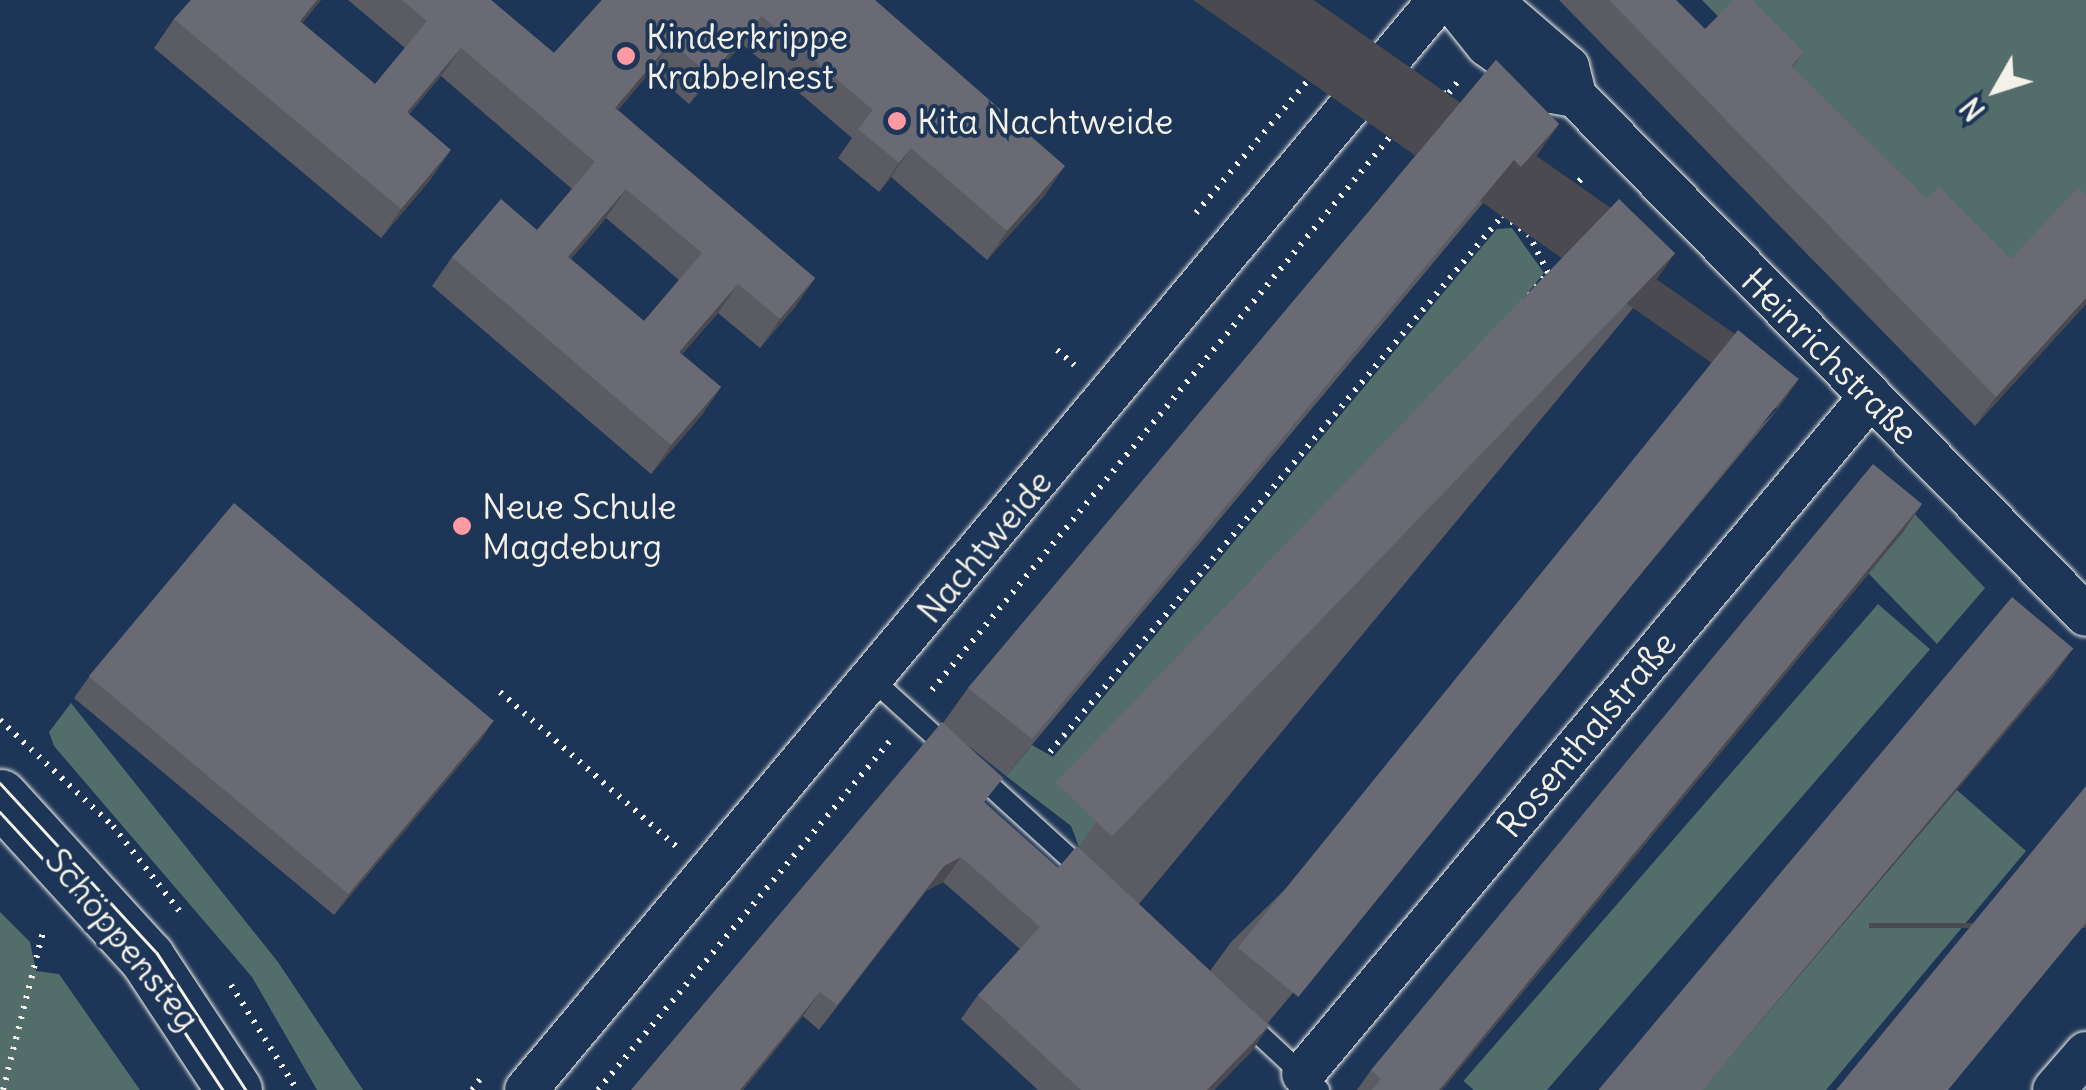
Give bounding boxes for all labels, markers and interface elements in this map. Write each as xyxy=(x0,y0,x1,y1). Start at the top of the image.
place label: Kinderkrippe Krabbelnest xyxy=(646,15,848,97)
north arrow xyxy=(1946,40,2046,140)
marker: Kinderkrippe Krabbelnest xyxy=(615,45,637,67)
text: N xyxy=(1953,90,1993,128)
place label: Kita Nachtweide xyxy=(917,100,1173,142)
marker: Kita Nachtweide xyxy=(886,110,908,132)
street label: Heinrichstraße xyxy=(1733,259,1927,453)
street label: Nachtweide xyxy=(908,461,1060,631)
place label: Neue Schule Magdeburg xyxy=(482,485,677,567)
marker: Neue Schule Magdeburg xyxy=(451,515,473,537)
street label: Rosenthalstraße xyxy=(1488,623,1684,845)
street label: Schöppensteg xyxy=(37,840,209,1038)

